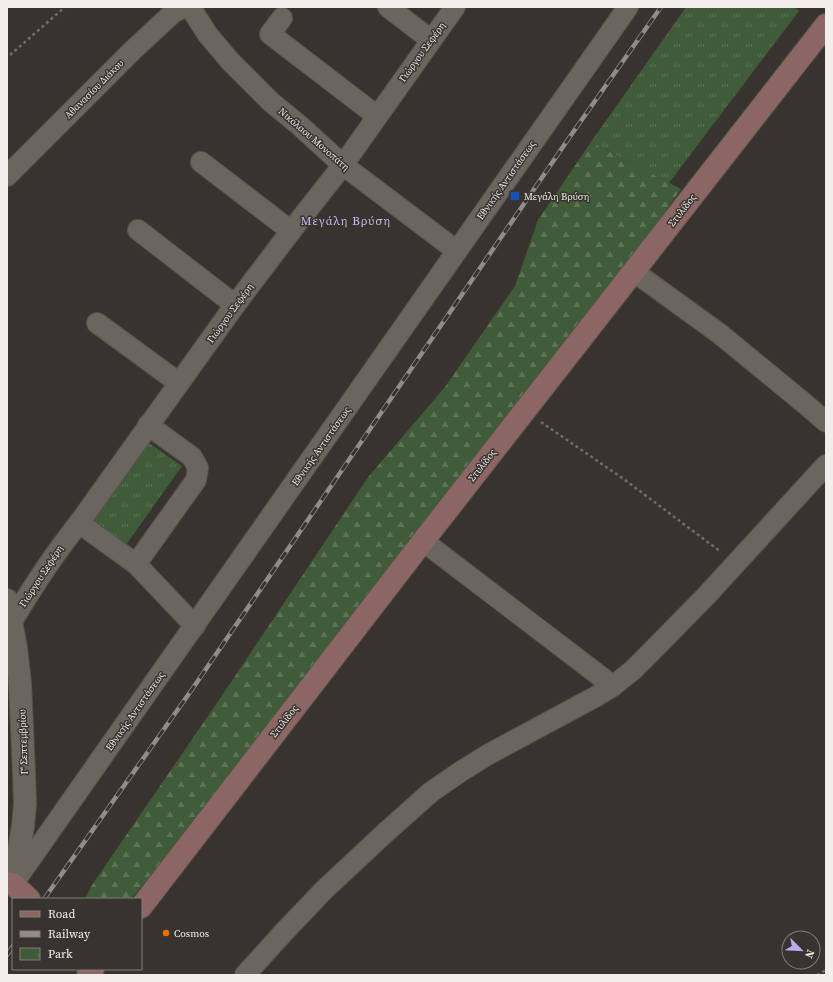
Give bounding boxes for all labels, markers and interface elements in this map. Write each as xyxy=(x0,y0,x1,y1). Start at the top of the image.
street label: Γιώργου Σεφέρη xyxy=(396,19,448,85)
street label: Αθανασίου Διάκου xyxy=(62,57,126,121)
street label: Νικόλαου Μονοπάτη xyxy=(276,105,352,173)
street label: Εθνικής Αντιστάσεως xyxy=(474,137,539,222)
marker: Μεγάλη Βρύση xyxy=(509,190,521,202)
place label: Μεγάλη Βρύση xyxy=(524,190,589,203)
street label: Στυλίδος xyxy=(665,191,699,229)
district label: Μεγάλη Βρύση xyxy=(301,213,391,229)
street label: Γιώργου Σεφέρη xyxy=(204,280,256,346)
street label: Εθνικής Αντιστάσεως xyxy=(289,403,354,488)
street label: Στυλίδος xyxy=(465,446,499,484)
street label: Γιώργου Σεφέρη xyxy=(16,543,66,609)
street label: Εθνικής Αντιστάσεως xyxy=(103,668,168,753)
street label: Στυλίδος xyxy=(267,702,301,740)
street label: Γ' Σεπτεμβρίου xyxy=(15,709,31,775)
legend xyxy=(12,898,142,970)
text: Road xyxy=(48,906,75,922)
text: Railway xyxy=(48,926,91,942)
place label: Cosmos xyxy=(174,927,209,940)
marker: Cosmos xyxy=(161,928,171,938)
north arrow xyxy=(781,930,821,970)
text: Park xyxy=(48,946,73,962)
text: N xyxy=(801,947,818,961)

